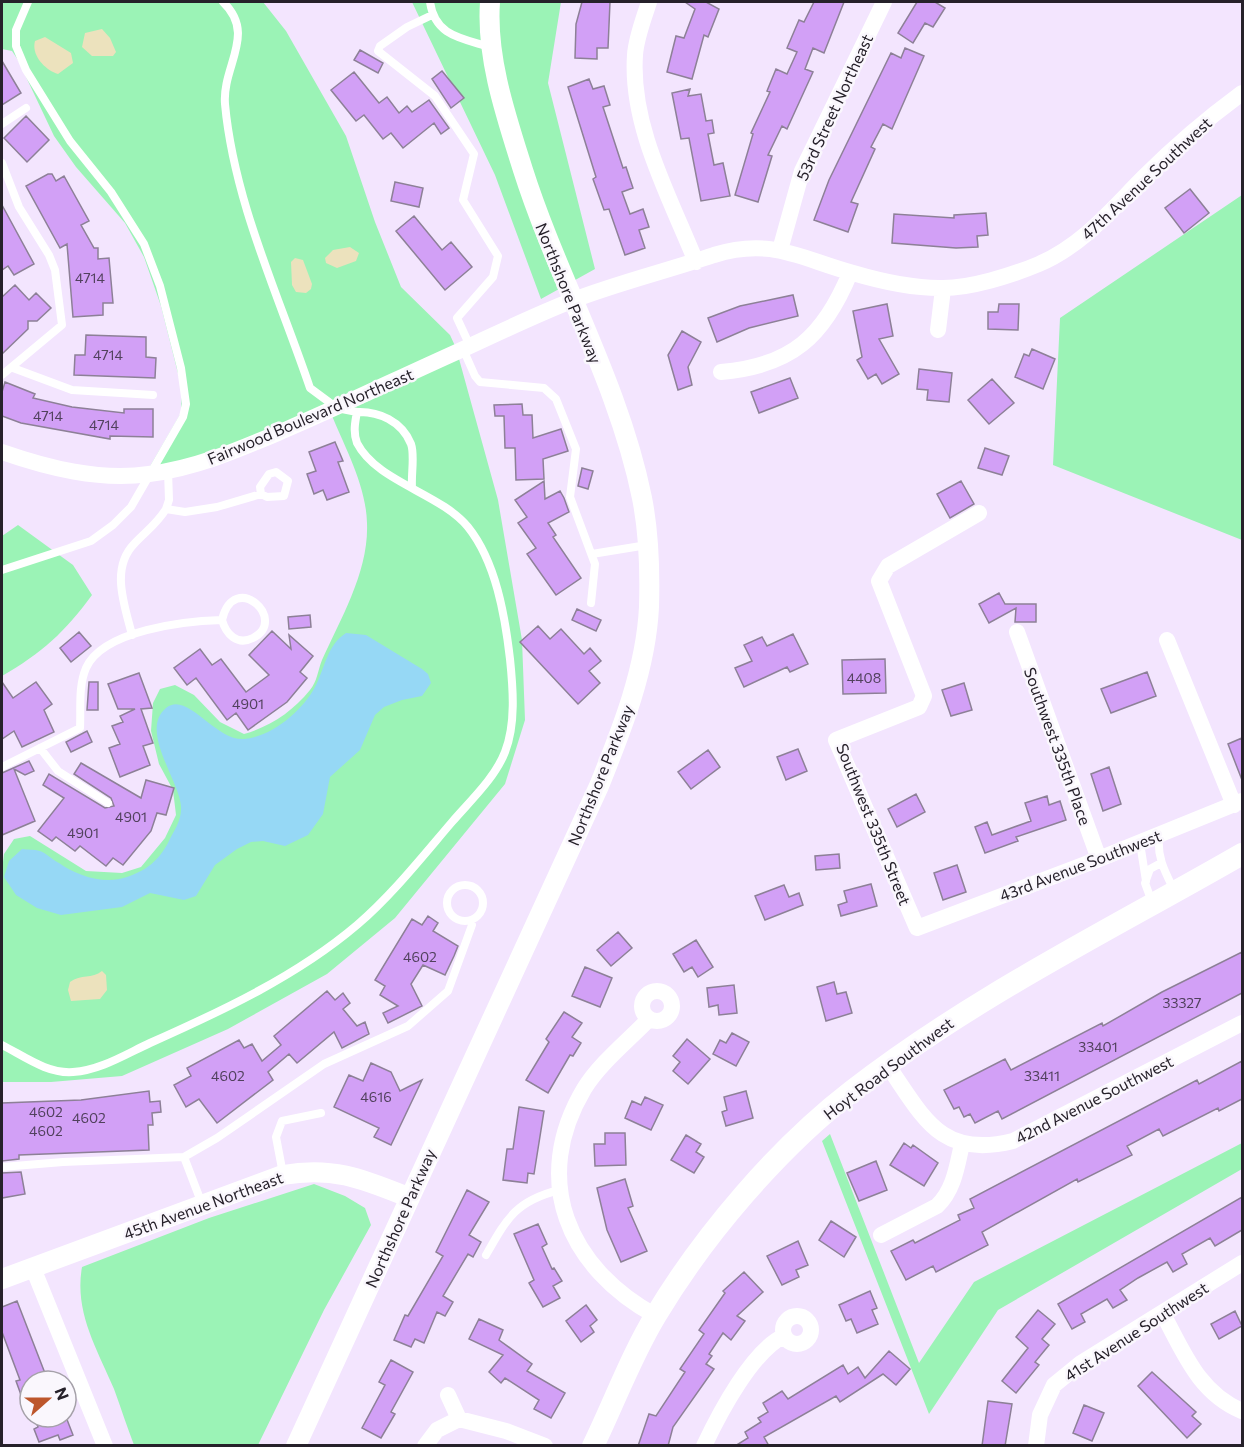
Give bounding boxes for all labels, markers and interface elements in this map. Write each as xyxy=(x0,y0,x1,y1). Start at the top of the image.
street label: 53rd Street Northeast xyxy=(792,30,876,183)
street label: 47th Avenue Southwest xyxy=(1077,112,1215,243)
street label: Northshore Parkway xyxy=(532,220,606,366)
house number: 4714 xyxy=(75,269,106,286)
house number: 4714 xyxy=(93,346,124,363)
street label: Fairwood Boulevard Northeast xyxy=(204,364,416,468)
house number: 4714 xyxy=(33,407,64,424)
house number: 4714 xyxy=(89,416,120,433)
street label: Southwest 335th Place xyxy=(1021,665,1095,827)
house number: 4408 xyxy=(847,669,881,686)
house number: 4901 xyxy=(232,695,264,712)
street label: Northshore Parkway xyxy=(563,702,637,848)
street label: Southwest 335th Street xyxy=(833,740,915,908)
house number: 4901 xyxy=(115,808,147,825)
house number: 4901 xyxy=(67,824,99,841)
street label: 43rd Avenue Southwest xyxy=(996,825,1164,905)
house number: 4602 xyxy=(403,948,437,965)
house number: 33327 xyxy=(1163,994,1201,1011)
street label: Hoyt Road Southwest xyxy=(819,1013,957,1123)
house number: 33401 xyxy=(1078,1038,1118,1055)
street label: 42nd Avenue Southwest xyxy=(1012,1051,1176,1147)
house number: 4602 xyxy=(211,1067,245,1084)
house number: 33411 xyxy=(1024,1067,1060,1084)
house number: 4616 xyxy=(360,1088,392,1105)
house number: 4602 xyxy=(29,1103,63,1120)
house number: 4602 xyxy=(72,1109,106,1126)
house number: 4602 xyxy=(29,1122,63,1139)
street label: Northshore Parkway xyxy=(361,1146,439,1290)
street label: 45th Avenue Northeast xyxy=(121,1167,286,1243)
street label: 41st Avenue Southwest xyxy=(1061,1277,1212,1385)
north arrow xyxy=(18,1369,78,1429)
text: N xyxy=(51,1384,73,1402)

